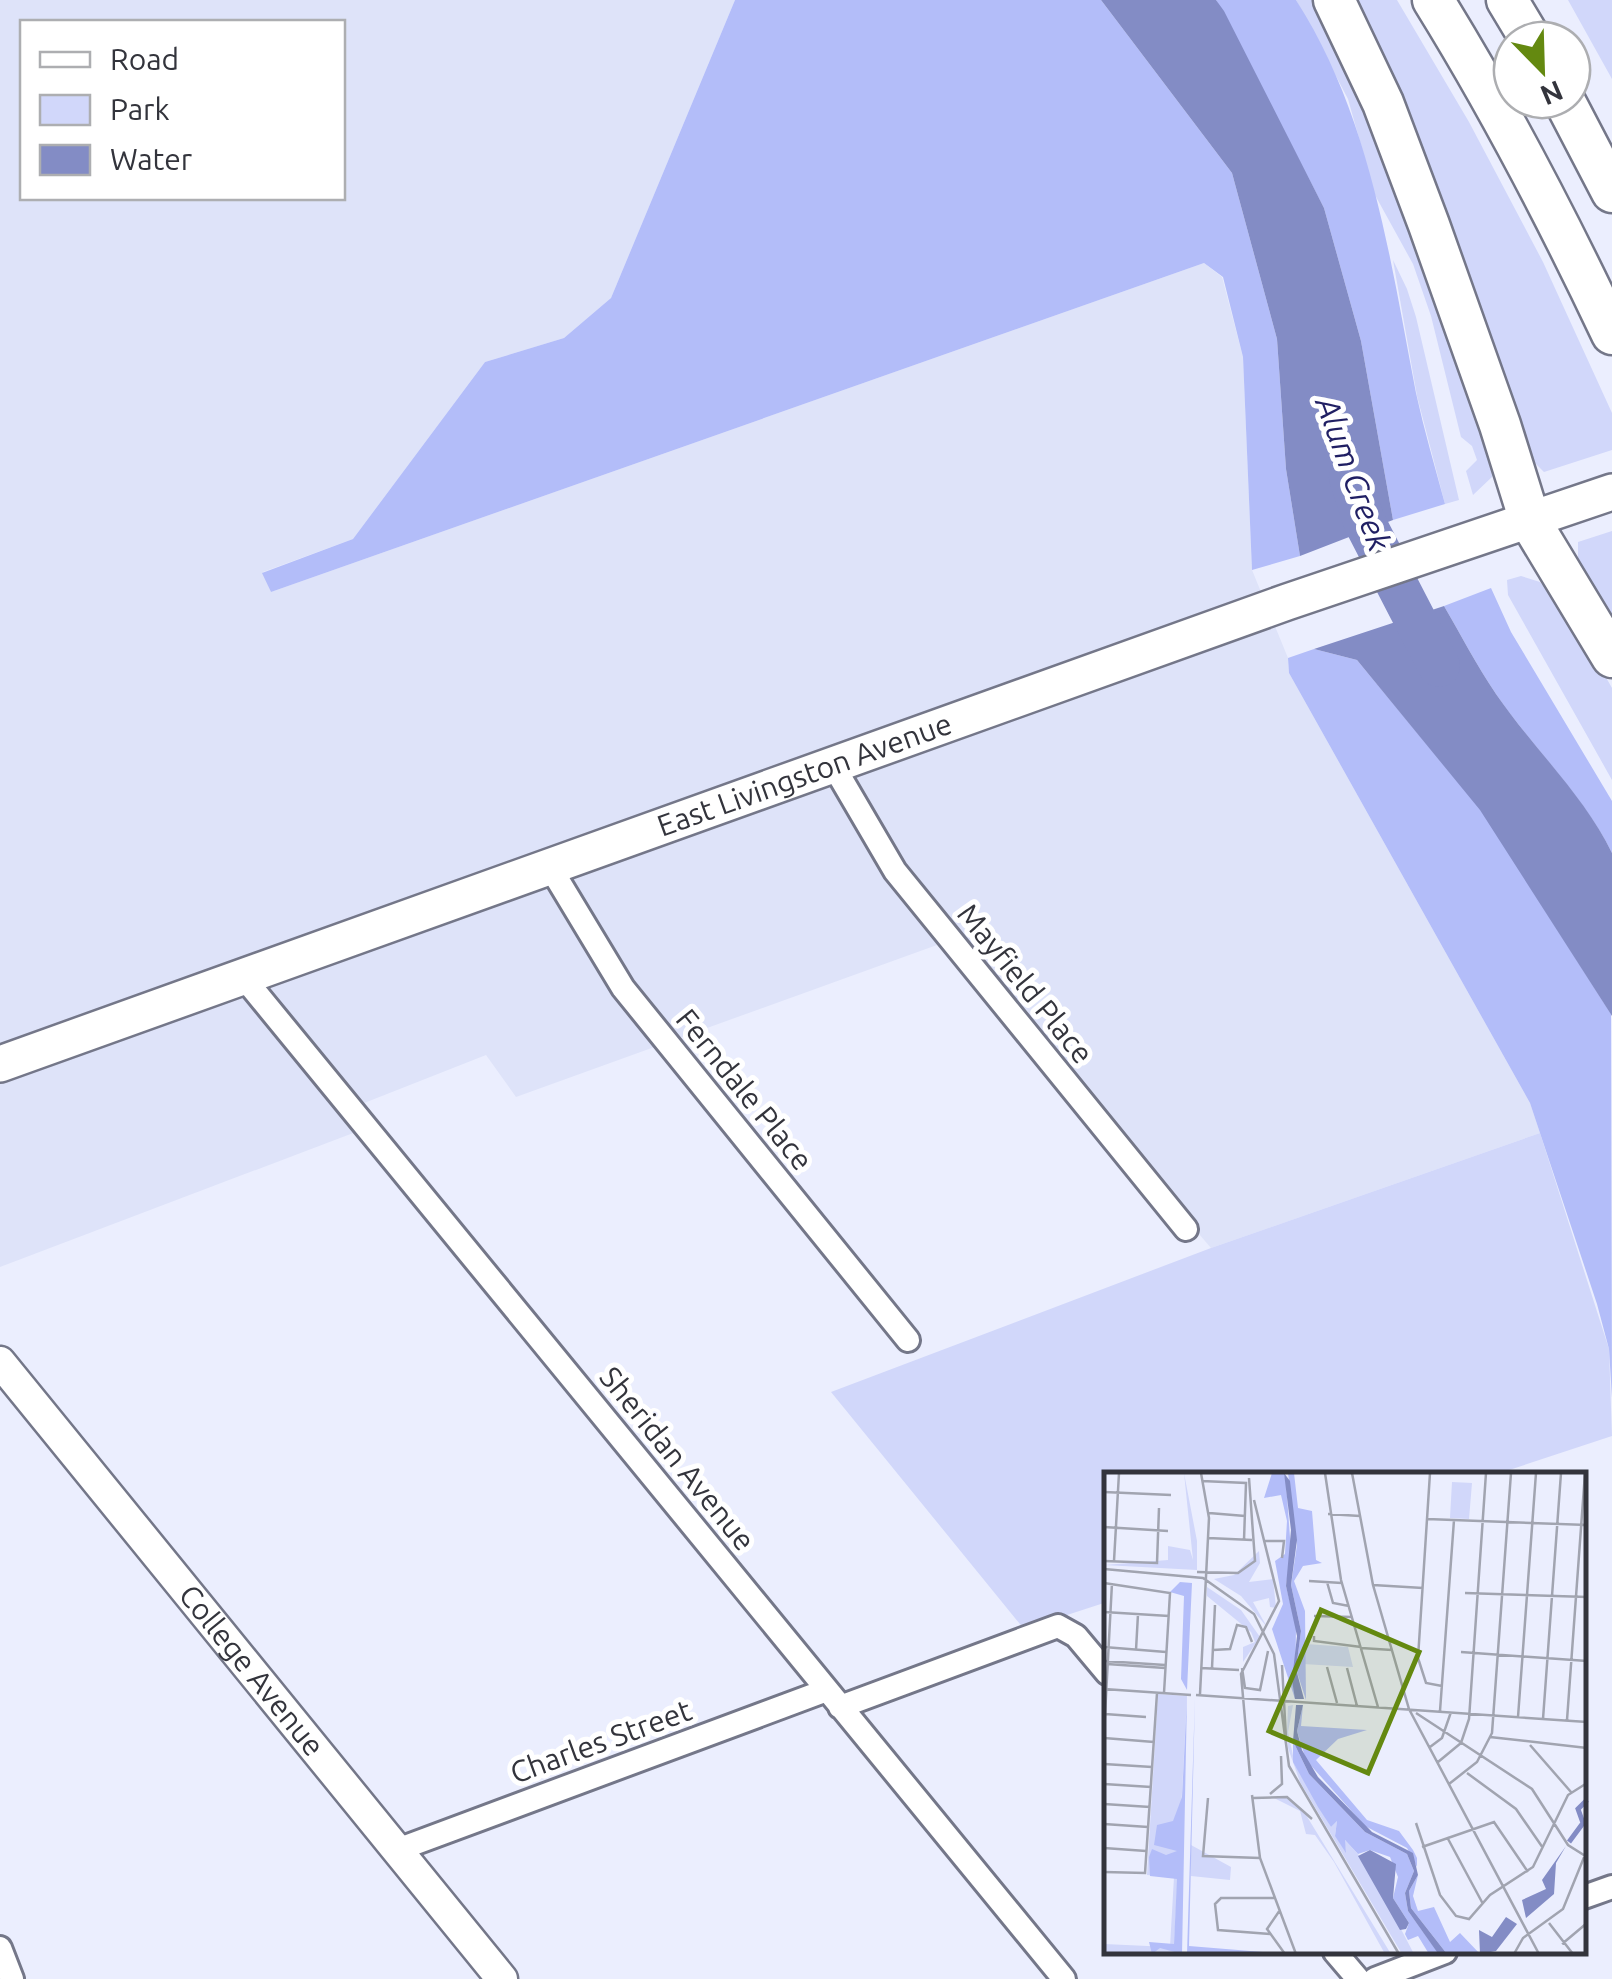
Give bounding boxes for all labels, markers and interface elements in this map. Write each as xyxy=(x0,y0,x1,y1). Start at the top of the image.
legend xyxy=(20,20,345,200)
north arrow xyxy=(1492,20,1592,120)
text: Road xyxy=(110,42,179,76)
text: N xyxy=(1536,75,1568,112)
text: Park xyxy=(110,92,170,126)
text: Water xyxy=(110,142,193,176)
water label: Alum Creek xyxy=(1309,390,1399,556)
street label: East Livingston Avenue xyxy=(653,706,956,843)
street label: Mayfield Place xyxy=(951,897,1100,1070)
street label: Ferndale Place xyxy=(670,1002,820,1177)
street label: Sheridan Avenue xyxy=(593,1360,762,1557)
inset map xyxy=(1104,1472,1587,1954)
street label: College Avenue xyxy=(172,1578,331,1762)
street label: Charles Street xyxy=(505,1692,696,1790)

